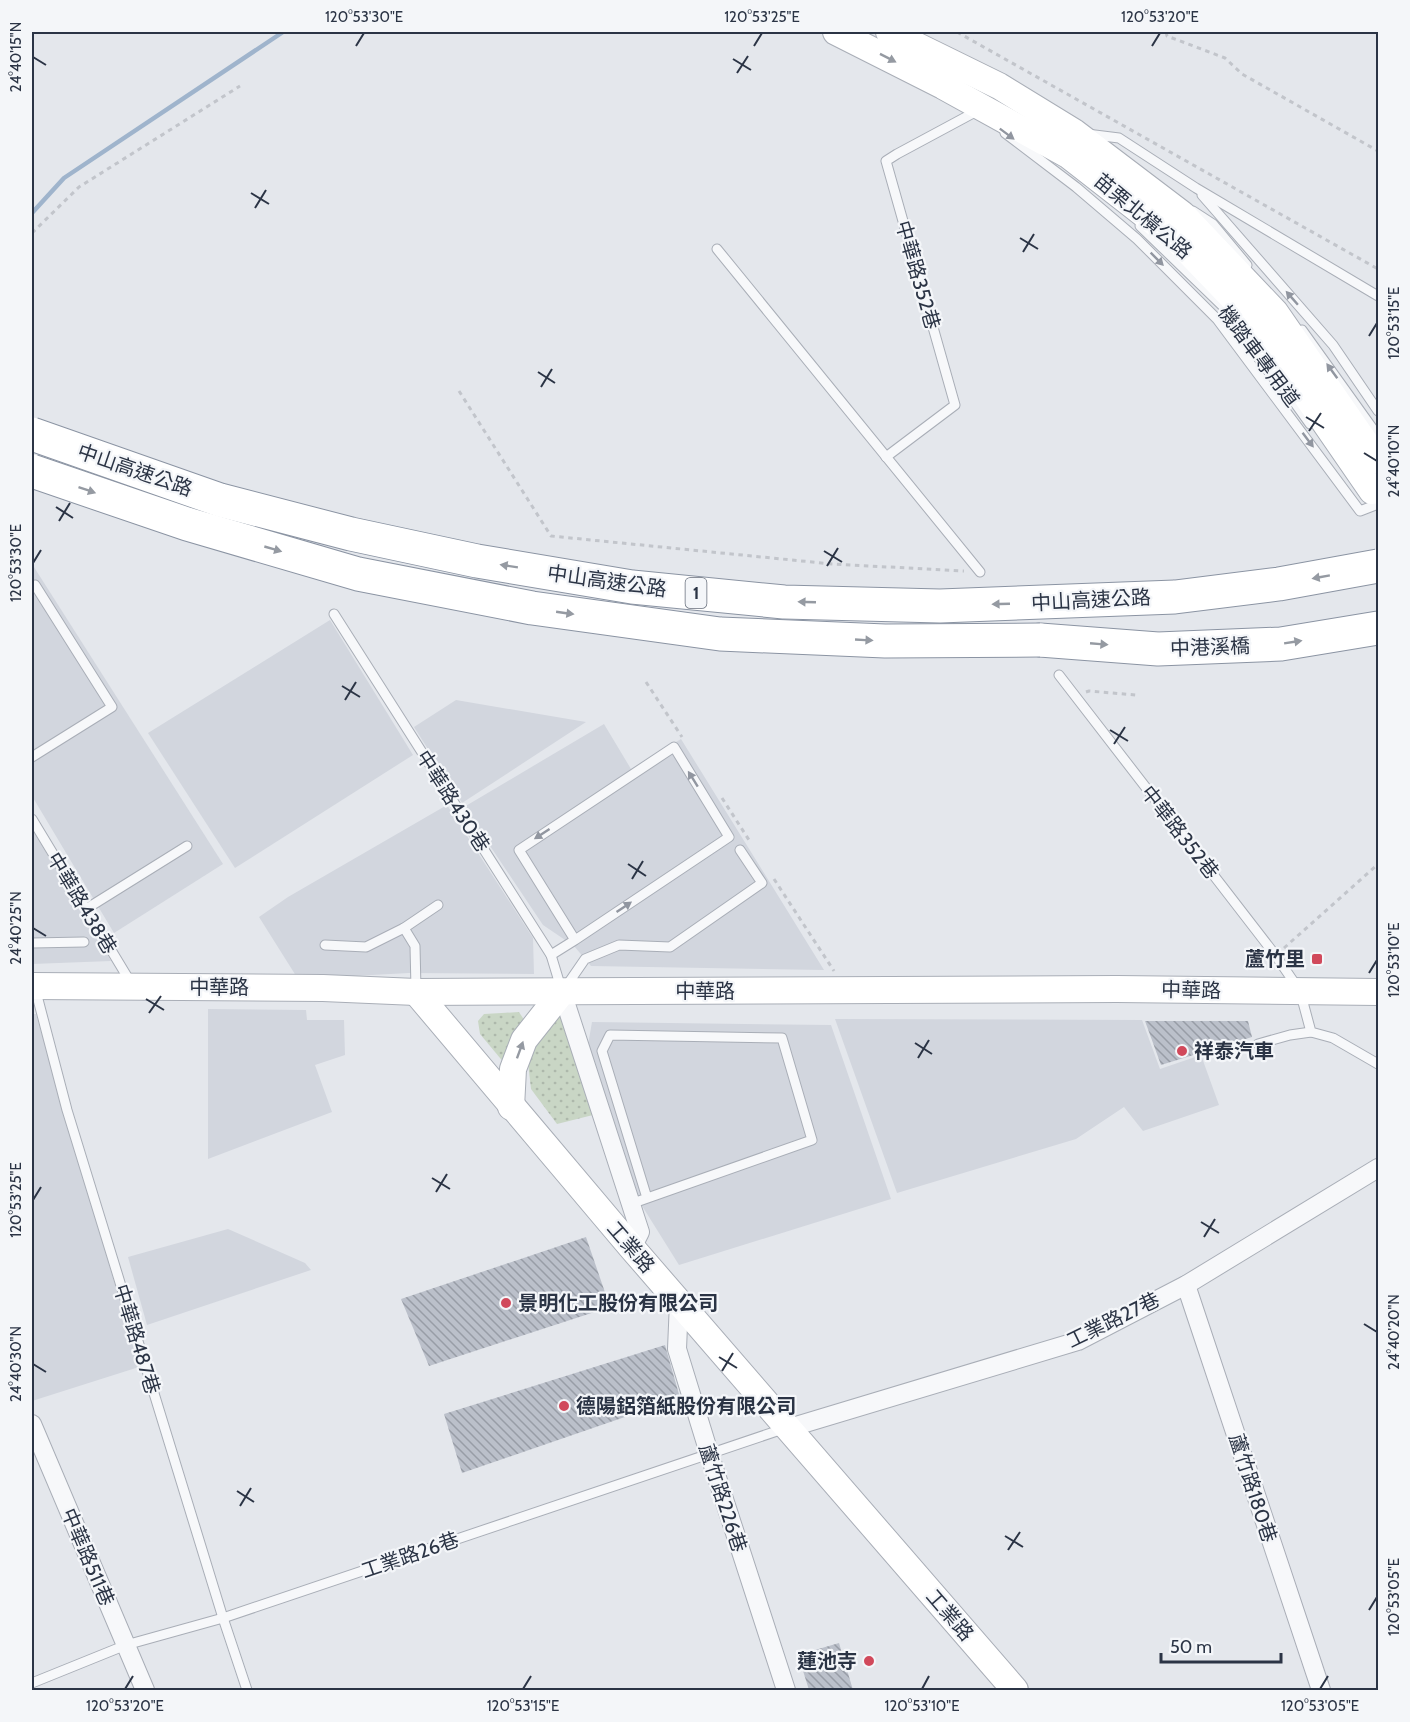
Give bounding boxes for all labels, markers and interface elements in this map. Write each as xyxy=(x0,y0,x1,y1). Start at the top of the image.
text: 120°53'30"E xyxy=(325,8,403,26)
text: 120°53'25"E xyxy=(724,8,800,26)
text: 120°53'20"E xyxy=(1121,8,1199,26)
text: 24°40'15"N xyxy=(7,22,25,92)
one-way arrow xyxy=(880,53,897,63)
one-way arrow xyxy=(999,128,1014,140)
street label: 苗栗北橫公路 xyxy=(1089,168,1197,264)
street label: 中華路352巷 xyxy=(891,218,945,332)
one-way arrow xyxy=(1149,251,1163,265)
text: 120°53'15"E xyxy=(1385,287,1403,359)
one-way arrow xyxy=(1286,291,1299,306)
street label: 機踏車專用道 xyxy=(1213,301,1305,411)
one-way arrow xyxy=(1326,363,1338,379)
text: 24°40'10"N xyxy=(1385,425,1403,497)
one-way arrow xyxy=(1301,433,1313,448)
street label: 中山高速公路 xyxy=(74,439,196,501)
one-way arrow xyxy=(78,485,96,495)
text: 120°53'30"E xyxy=(7,524,25,602)
one-way arrow xyxy=(264,545,282,554)
one-way arrow xyxy=(499,561,518,570)
street label: 中山高速公路 xyxy=(546,561,668,601)
one-way arrow xyxy=(1311,572,1330,581)
road number: 1 xyxy=(686,578,706,608)
street label: 中山高速公路 xyxy=(1030,585,1152,615)
one-way arrow xyxy=(797,598,816,607)
one-way arrow xyxy=(992,599,1011,609)
one-way arrow xyxy=(556,608,575,617)
street label: 中港溪橋 xyxy=(1170,634,1250,660)
one-way arrow xyxy=(854,636,873,645)
one-way arrow xyxy=(1284,637,1303,646)
one-way arrow xyxy=(1089,639,1108,649)
street label: 中華路430巷 xyxy=(411,746,495,856)
one-way arrow xyxy=(688,771,699,787)
street label: 中華路352巷 xyxy=(1136,780,1224,884)
one-way arrow xyxy=(534,829,550,840)
street label: 中華路438巷 xyxy=(42,848,122,958)
text: 24°40'25"N xyxy=(7,891,25,965)
one-way arrow xyxy=(616,902,632,913)
text: 120°53'10"E xyxy=(1385,923,1403,997)
place label: 蘆竹里 xyxy=(1245,947,1305,971)
marker: 蘆竹里 xyxy=(1310,952,1324,966)
street label: 中華路 xyxy=(189,975,249,999)
street label: 中華路 xyxy=(1161,977,1221,1003)
street label: 中華路 xyxy=(675,979,735,1003)
place label: 祥泰汽車 xyxy=(1194,1039,1274,1063)
one-way arrow xyxy=(516,1041,526,1059)
marker: 祥泰汽車 xyxy=(1175,1044,1189,1058)
text: 120°53'25"E xyxy=(7,1162,25,1238)
street label: 工業路 xyxy=(602,1216,660,1278)
street label: 中華路487巷 xyxy=(109,1281,165,1397)
street label: 工業路27巷 xyxy=(1063,1287,1163,1353)
place label: 景明化工股份有限公司 xyxy=(518,1291,718,1315)
text: 24°40'20"N xyxy=(1385,1294,1403,1370)
marker: 景明化工股份有限公司 xyxy=(499,1296,513,1310)
text: 24°40'30"N xyxy=(7,1326,25,1402)
place label: 德陽鋁箔紙股份有限公司 xyxy=(576,1394,796,1418)
marker: 德陽鋁箔紙股份有限公司 xyxy=(557,1399,571,1413)
street label: 蘆竹路180巷 xyxy=(1224,1431,1282,1545)
street label: 蘆竹路226巷 xyxy=(694,1441,752,1555)
street label: 中華路511巷 xyxy=(57,1505,119,1609)
street label: 工業路26巷 xyxy=(358,1527,462,1583)
text: 120°53'05"E xyxy=(1385,1558,1403,1636)
street label: 工業路 xyxy=(921,1584,979,1646)
scale bar xyxy=(1161,1626,1281,1664)
text: 50 m xyxy=(1170,1636,1212,1658)
place label: 蓮池寺 xyxy=(797,1649,857,1673)
marker: 蓮池寺 xyxy=(862,1654,876,1668)
text: 120°53'20"E xyxy=(86,1697,164,1715)
text: 120°53'15"E xyxy=(487,1697,559,1715)
text: 120°53'10"E xyxy=(885,1697,959,1715)
text: 120°53'05"E xyxy=(1281,1697,1359,1715)

